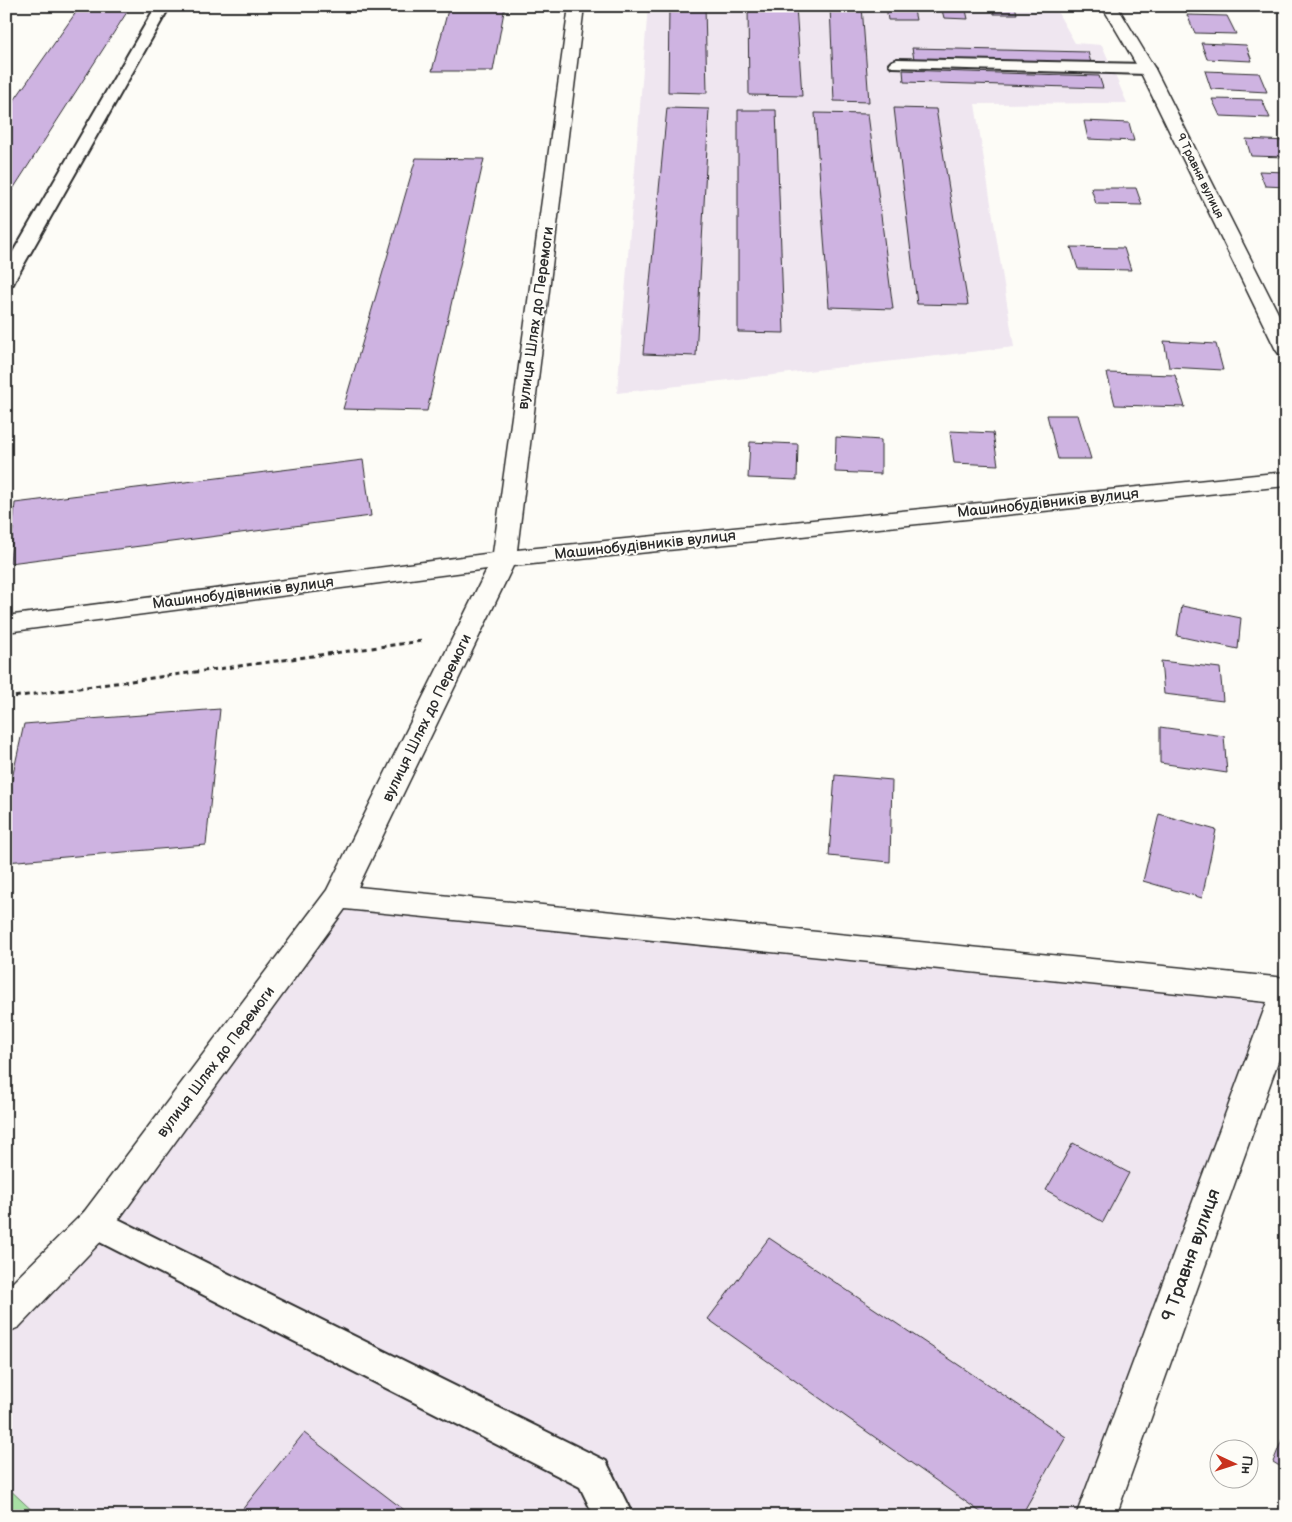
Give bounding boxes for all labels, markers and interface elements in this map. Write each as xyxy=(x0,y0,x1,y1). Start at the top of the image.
street label: 9 Травня вулиця xyxy=(1173,131,1227,221)
street label: вулиця Шлях до Перемоги xyxy=(514,225,558,411)
street label: Машинобудівників вулиця xyxy=(956,484,1140,522)
street label: Машинобудівників вулиця xyxy=(553,526,737,564)
street label: Машинобудівників вулиця xyxy=(151,572,335,614)
street label: вулиця Шлях до Перемоги xyxy=(378,631,476,805)
street label: вулиця Шлях до Перемоги xyxy=(153,983,279,1141)
street label: 9 Травня вулиця xyxy=(1157,1186,1225,1324)
north arrow xyxy=(1210,1440,1260,1490)
text: Пн xyxy=(1237,1455,1256,1475)

